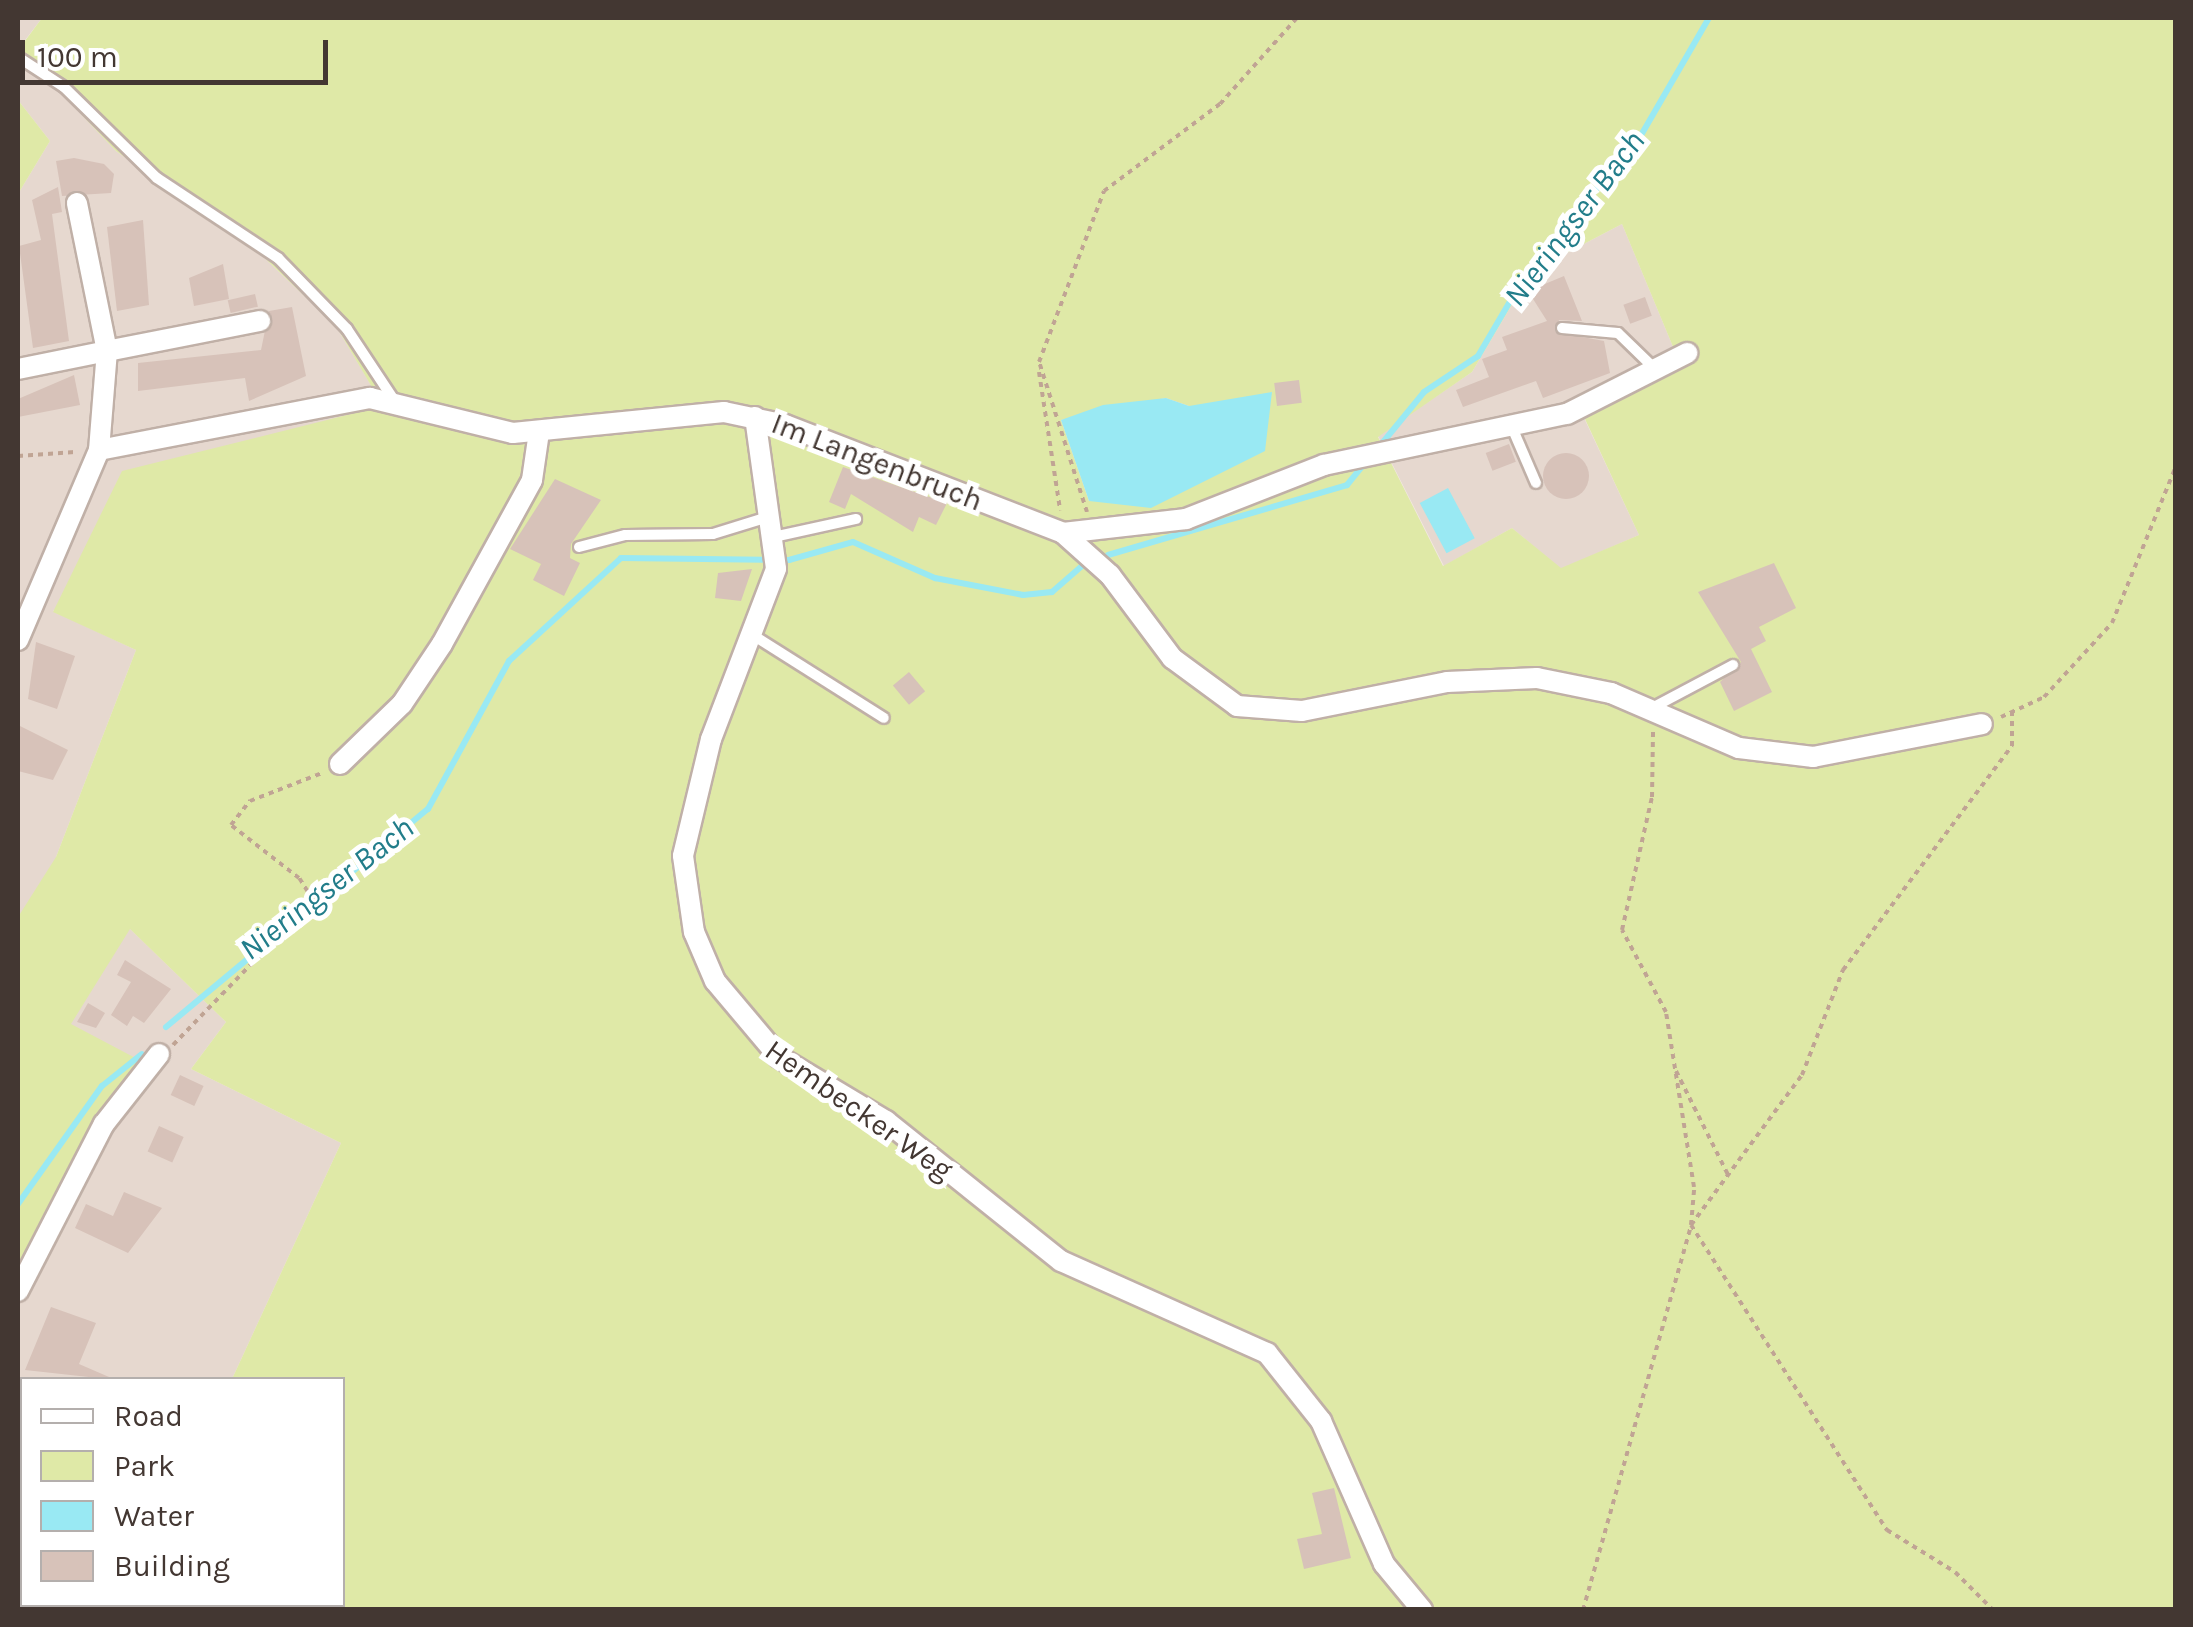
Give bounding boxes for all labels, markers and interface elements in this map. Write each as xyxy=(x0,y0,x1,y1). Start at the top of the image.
scale bar xyxy=(25,20,332,82)
text: 100 m xyxy=(37,39,118,75)
water label: Nieringser Bach xyxy=(1496,123,1654,315)
street label: Im Langenbruch xyxy=(766,405,988,519)
water label: Nieringser Bach xyxy=(232,809,422,969)
street label: Hembecker Weg xyxy=(758,1032,960,1188)
legend xyxy=(20,1377,345,1607)
text: Road xyxy=(114,1398,183,1434)
text: Park xyxy=(114,1448,175,1484)
text: Water xyxy=(114,1498,194,1534)
text: Building xyxy=(114,1548,230,1584)

